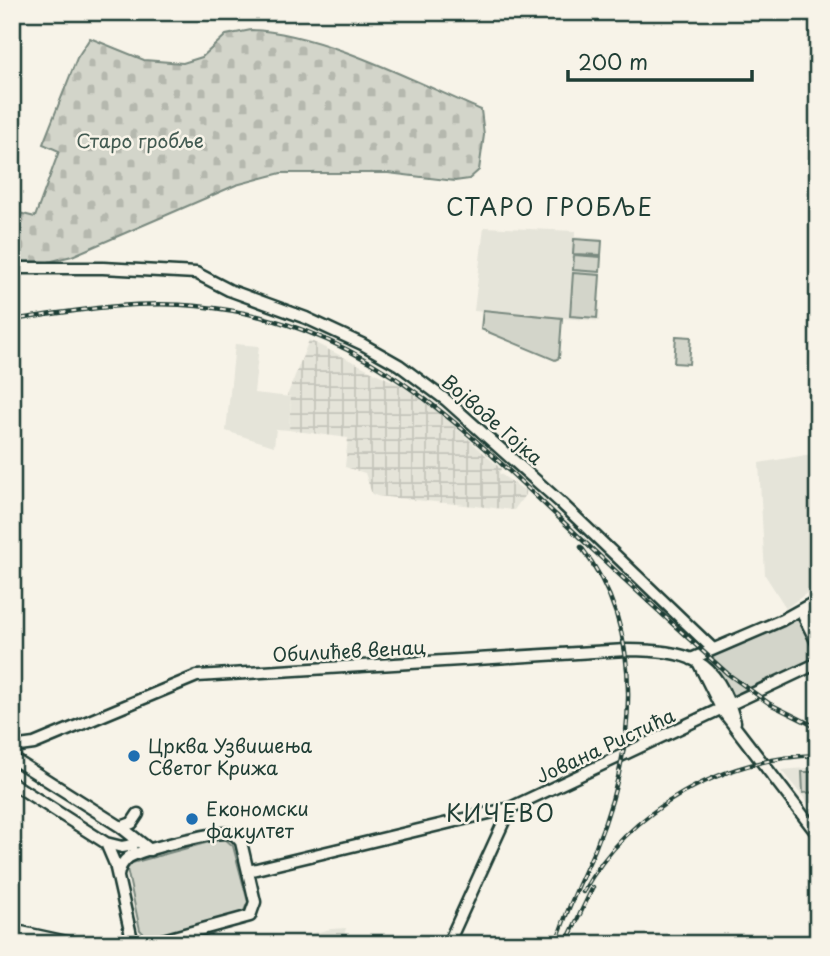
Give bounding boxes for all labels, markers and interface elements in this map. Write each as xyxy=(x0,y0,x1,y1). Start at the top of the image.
scale bar xyxy=(568,38,751,82)
text: 200 m xyxy=(578,45,648,77)
park label: Старо гробље xyxy=(76,126,204,154)
district label: СТАРО ГРОБЉЕ xyxy=(446,189,654,224)
street label: Војводе Гојка xyxy=(436,367,550,471)
street label: Обилићев венац xyxy=(272,632,427,668)
street label: Јована Ристића xyxy=(531,700,679,790)
place label: Црква Узвишења Светог Крижа xyxy=(148,731,312,781)
marker: Црква Узвишења Светог Крижа xyxy=(126,748,142,764)
place label: Економски факултет xyxy=(206,794,309,844)
district label: КИЧЕВО xyxy=(446,795,556,830)
marker: Економски факултет xyxy=(184,811,200,827)

